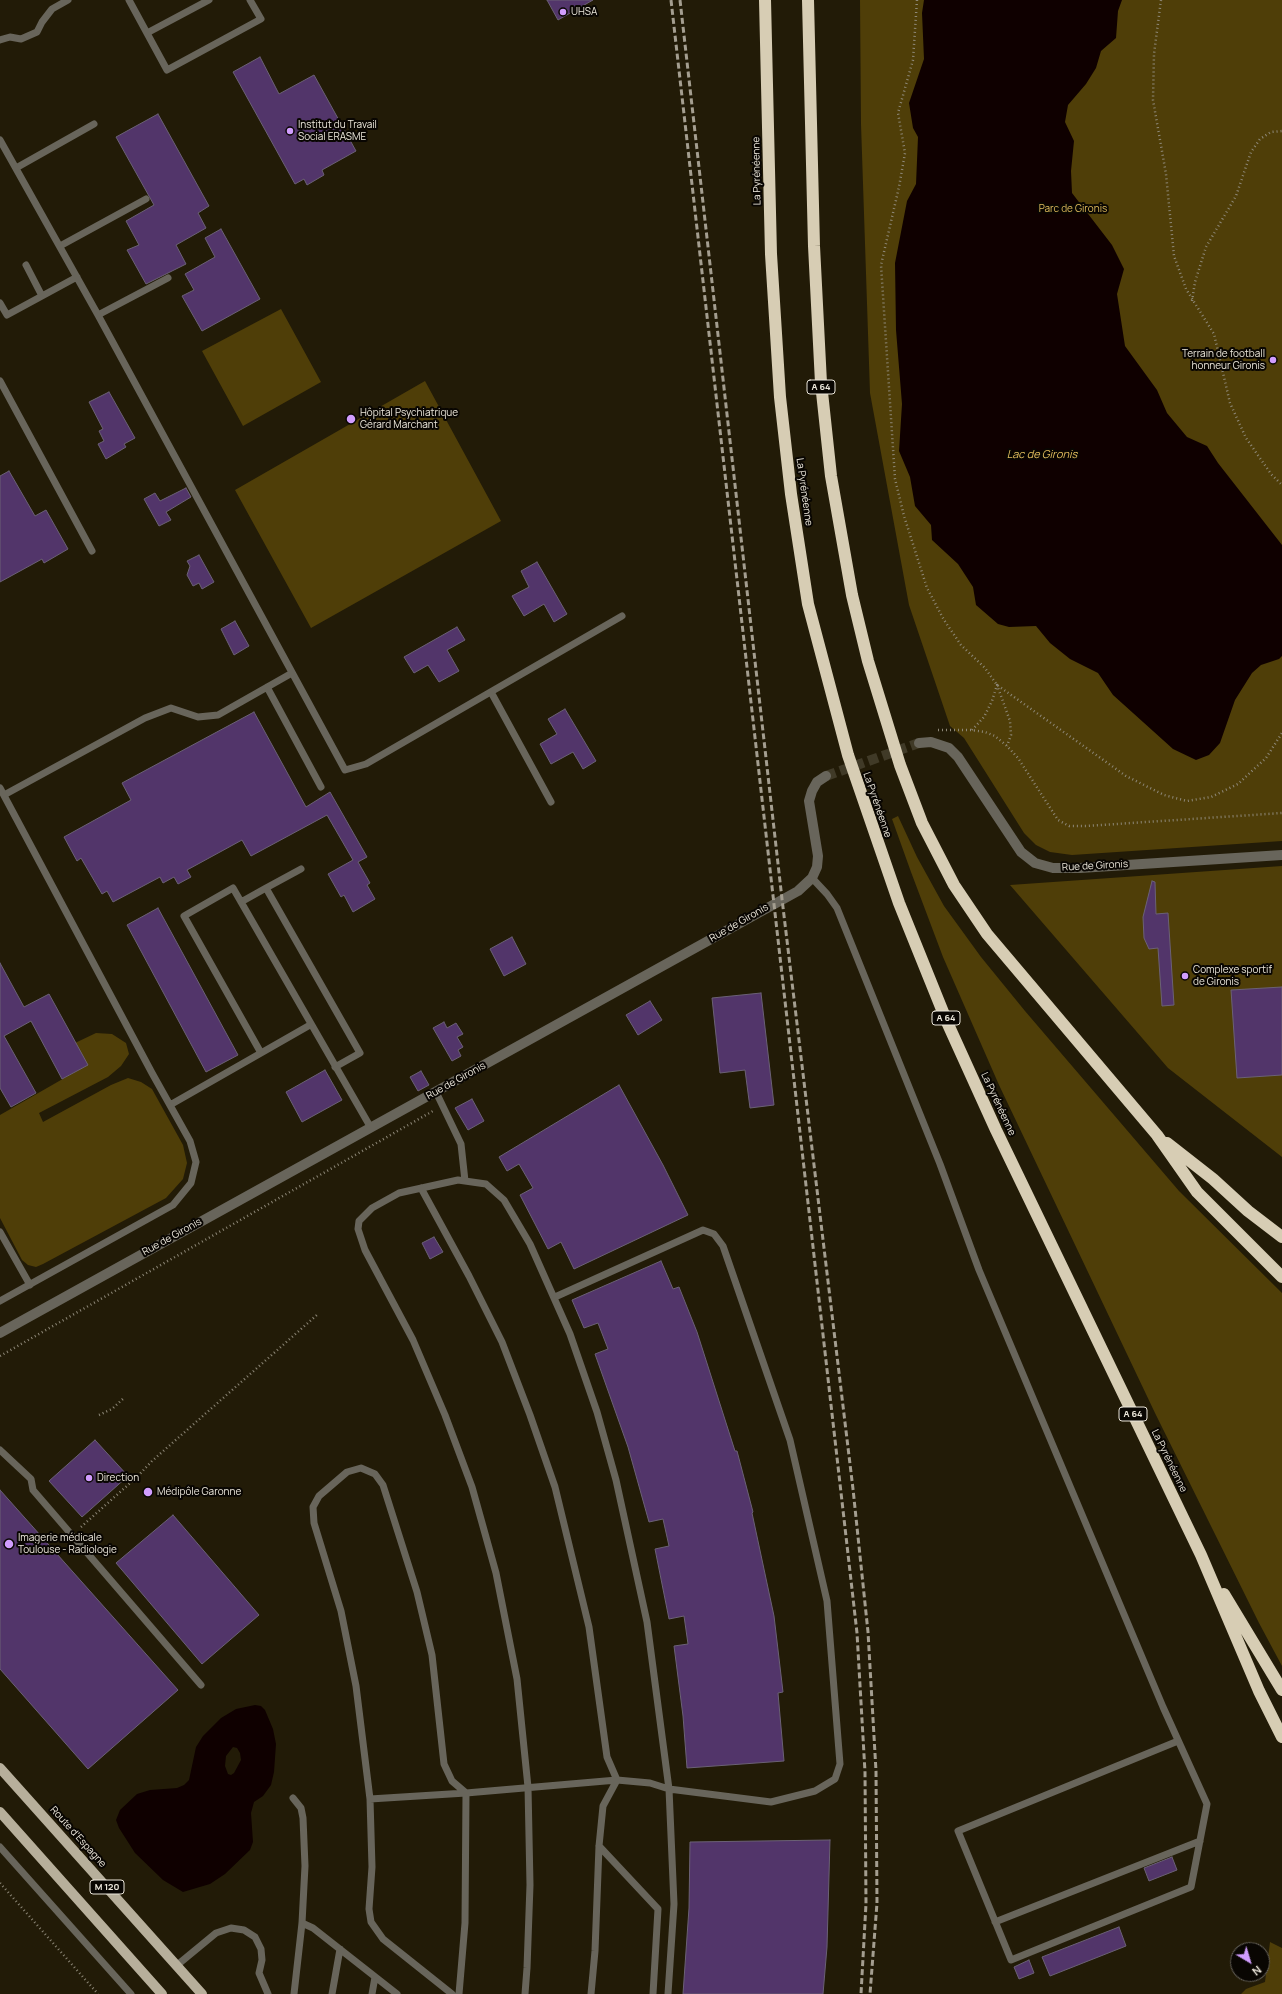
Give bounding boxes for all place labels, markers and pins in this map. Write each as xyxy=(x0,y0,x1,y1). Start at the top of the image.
place label: UHSA xyxy=(571,6,597,18)
marker: UHSA xyxy=(558,7,568,17)
place label: Institut du Travail Social ERASME xyxy=(298,119,377,142)
marker: Institut du Travail Social ERASME xyxy=(285,126,295,136)
place label: Terrain de football honneur Gironis xyxy=(1182,348,1265,372)
marker: Terrain de football honneur Gironis xyxy=(1268,355,1278,365)
place label: Hôpital Psychiatrique Gérard Marchant xyxy=(360,407,458,430)
marker: Hôpital Psychiatrique Gérard Marchant xyxy=(345,413,357,425)
place label: Complexe sportif de Gironis xyxy=(1193,964,1272,988)
marker: Complexe sportif de Gironis xyxy=(1180,971,1190,981)
place label: Direction xyxy=(97,1472,139,1484)
marker: Direction xyxy=(84,1473,94,1483)
marker: Médipôle Garonne xyxy=(142,1486,154,1498)
place label: Médipôle Garonne xyxy=(157,1486,241,1498)
place label: Imagerie médicale Toulouse - Radiologie xyxy=(18,1532,117,1556)
marker: Imagerie médicale Toulouse - Radiologie xyxy=(3,1538,15,1550)

